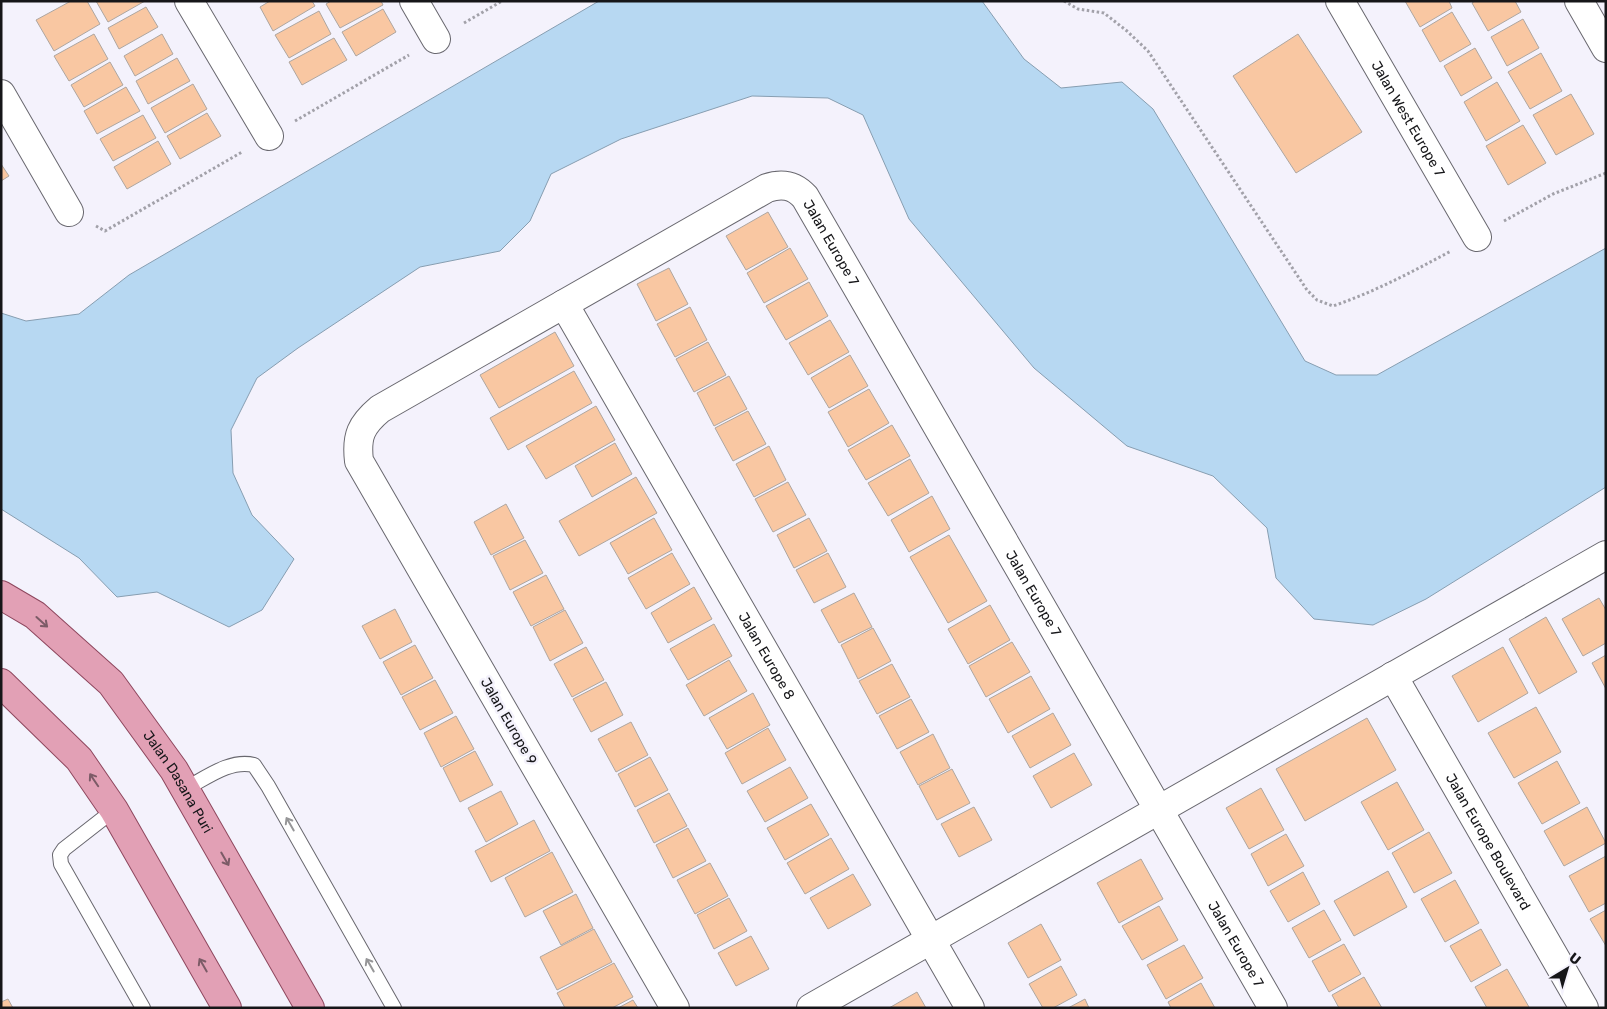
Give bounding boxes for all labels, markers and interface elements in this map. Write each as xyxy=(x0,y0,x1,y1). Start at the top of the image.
street label: Jalan West Europe 7 xyxy=(1368,58,1448,180)
street label: Jalan Europe 7 xyxy=(799,197,862,289)
street label: Jalan Europe 7 xyxy=(1002,547,1065,640)
street label: Jalan Europe 8 xyxy=(734,609,798,703)
one-way arrow xyxy=(35,616,48,628)
street label: Jalan Europe 9 xyxy=(477,675,540,768)
street label: Jalan Dasana Puri xyxy=(139,727,216,836)
street label: Jalan Europe Boulevard xyxy=(1442,770,1534,913)
one-way arrow xyxy=(89,774,99,788)
one-way arrow xyxy=(284,817,294,832)
one-way arrow xyxy=(221,851,231,866)
street label: Jalan Europe 7 xyxy=(1204,898,1267,990)
north arrow xyxy=(1542,944,1592,994)
text: U xyxy=(1565,949,1584,969)
one-way arrow xyxy=(198,958,208,973)
one-way arrow xyxy=(364,959,374,973)

